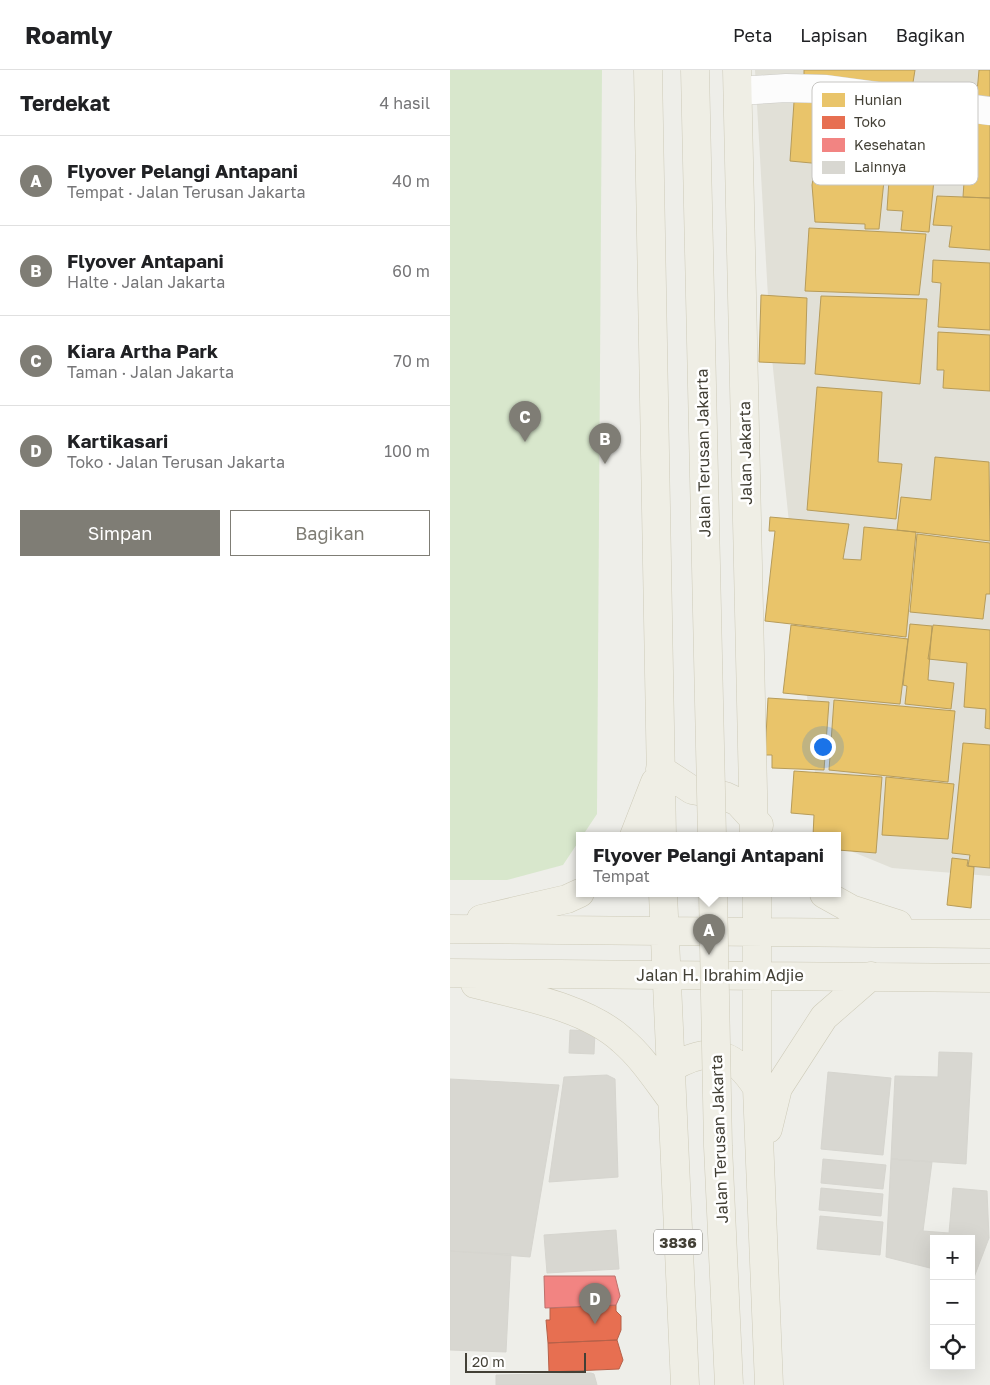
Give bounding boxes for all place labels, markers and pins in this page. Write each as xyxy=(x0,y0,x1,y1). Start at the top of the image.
pin: C xyxy=(509,401,541,442)
pin: B xyxy=(589,423,621,464)
pin: A xyxy=(693,914,725,955)
pin: D xyxy=(579,1283,611,1324)

